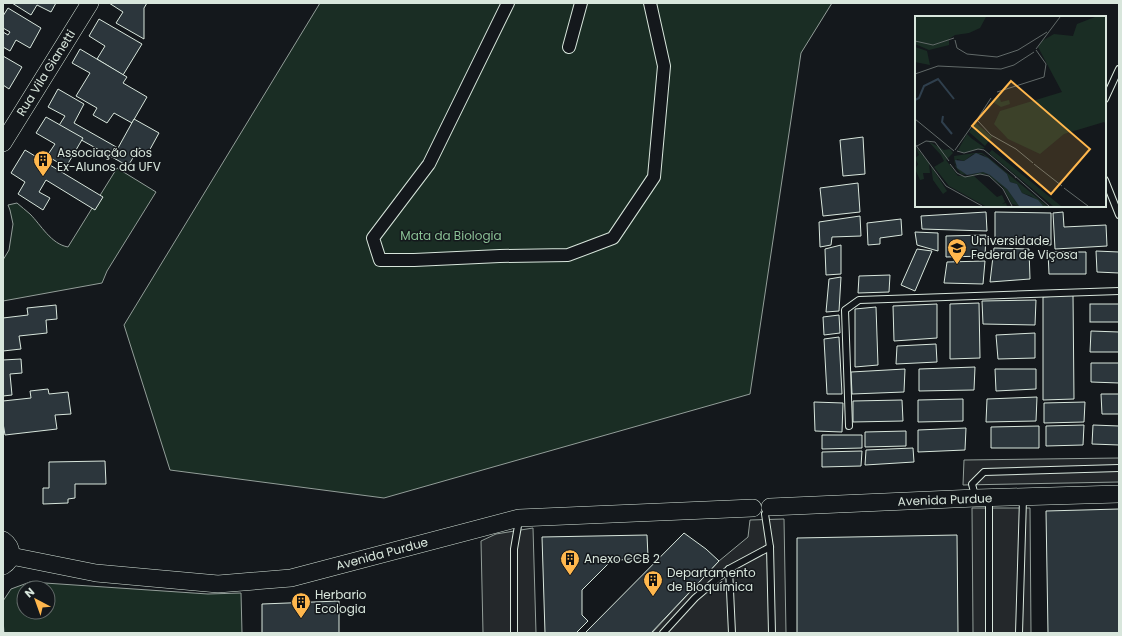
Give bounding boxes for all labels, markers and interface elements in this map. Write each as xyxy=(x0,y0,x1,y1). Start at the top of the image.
inset map xyxy=(915,16,1106,207)
street label: Rua Vila Gianetti xyxy=(12,26,79,119)
place label: Associação dos Ex-Alunos da UFV xyxy=(57,144,161,175)
building icon: Associação dos Ex-Alunos da UFV xyxy=(32,149,54,177)
park label: Mata da Biologia xyxy=(400,227,502,244)
place label: Universidade Federal de Viçosa xyxy=(971,232,1078,263)
school or university icon: Universidade Federal de Viçosa xyxy=(946,237,968,265)
street label: Avenida Purdue xyxy=(897,489,993,510)
street label: Avenida Purdue xyxy=(334,533,430,574)
building icon: Anexo CCB 2 xyxy=(559,548,581,576)
place label: Anexo CCB 2 xyxy=(584,550,660,567)
place label: Departamento de Bioquímica xyxy=(667,564,756,595)
building icon: Departamento de Bioquímica xyxy=(642,569,664,597)
north arrow xyxy=(16,580,56,620)
text: N xyxy=(21,584,38,601)
place label: Herbario Ecologia xyxy=(315,586,367,617)
building icon: Herbario Ecologia xyxy=(290,591,312,619)

